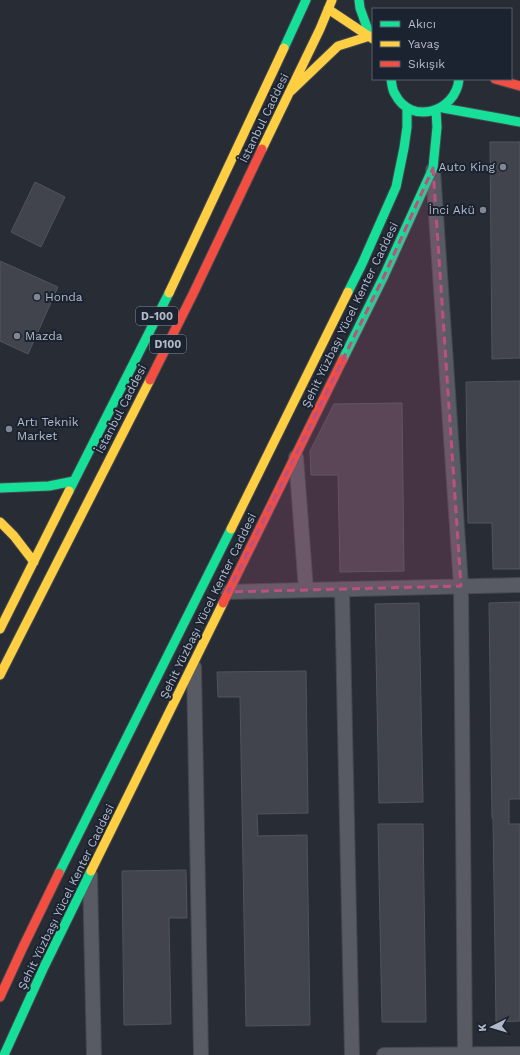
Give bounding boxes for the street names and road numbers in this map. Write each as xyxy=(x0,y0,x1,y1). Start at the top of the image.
street label: İstanbul Caddesi xyxy=(236,71,292,165)
street label: Şehit Yüzbaşı Yücel Kenter Caddesi xyxy=(299,220,401,410)
road number: D-100 xyxy=(136,307,178,325)
road number: D100 xyxy=(150,335,186,353)
street label: İstanbul Caddesi xyxy=(93,362,149,456)
street label: Şehit Yüzbaşı Yücel Kenter Caddesi xyxy=(157,511,259,701)
street label: Şehit Yüzbaşı Yücel Kenter Caddesi xyxy=(15,802,117,992)

